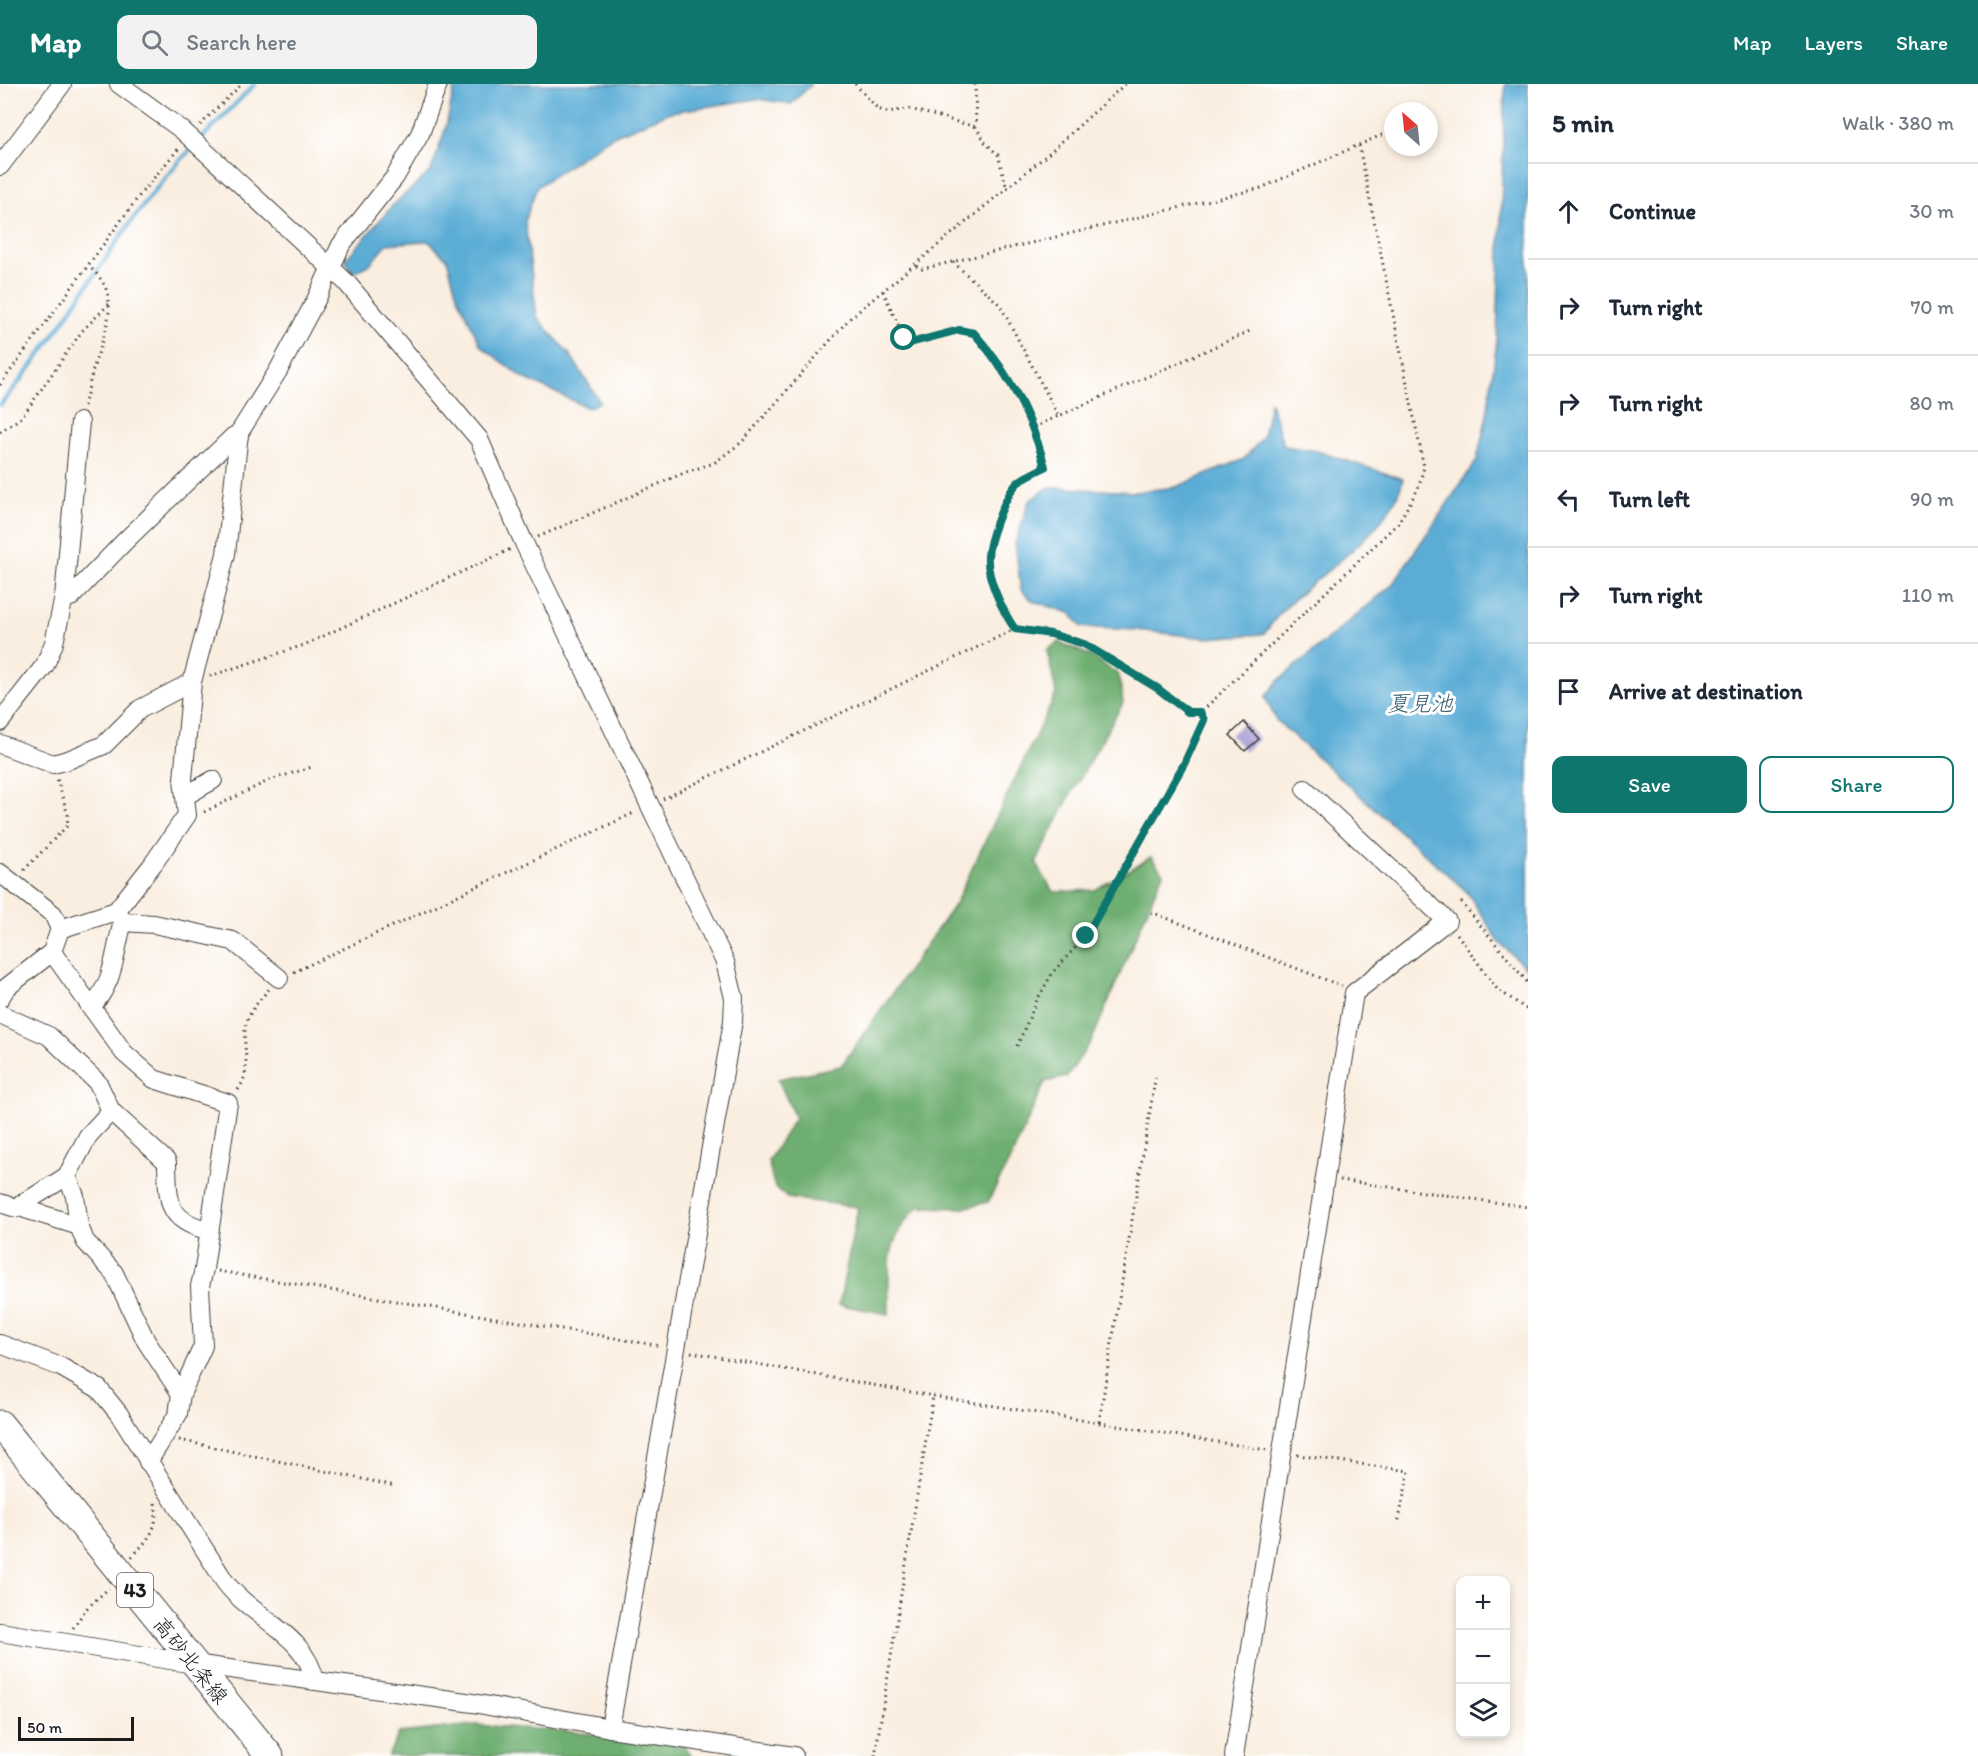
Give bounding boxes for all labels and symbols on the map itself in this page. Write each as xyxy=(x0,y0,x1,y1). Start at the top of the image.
north arrow xyxy=(1384,102,1438,156)
route start xyxy=(890,324,916,350)
water label: 夏見池 xyxy=(1387,690,1454,717)
route end xyxy=(1072,922,1098,948)
road number: 43 xyxy=(117,1573,153,1607)
street label: 高砂北条線 xyxy=(148,1611,234,1709)
scale bar xyxy=(18,1714,134,1742)

